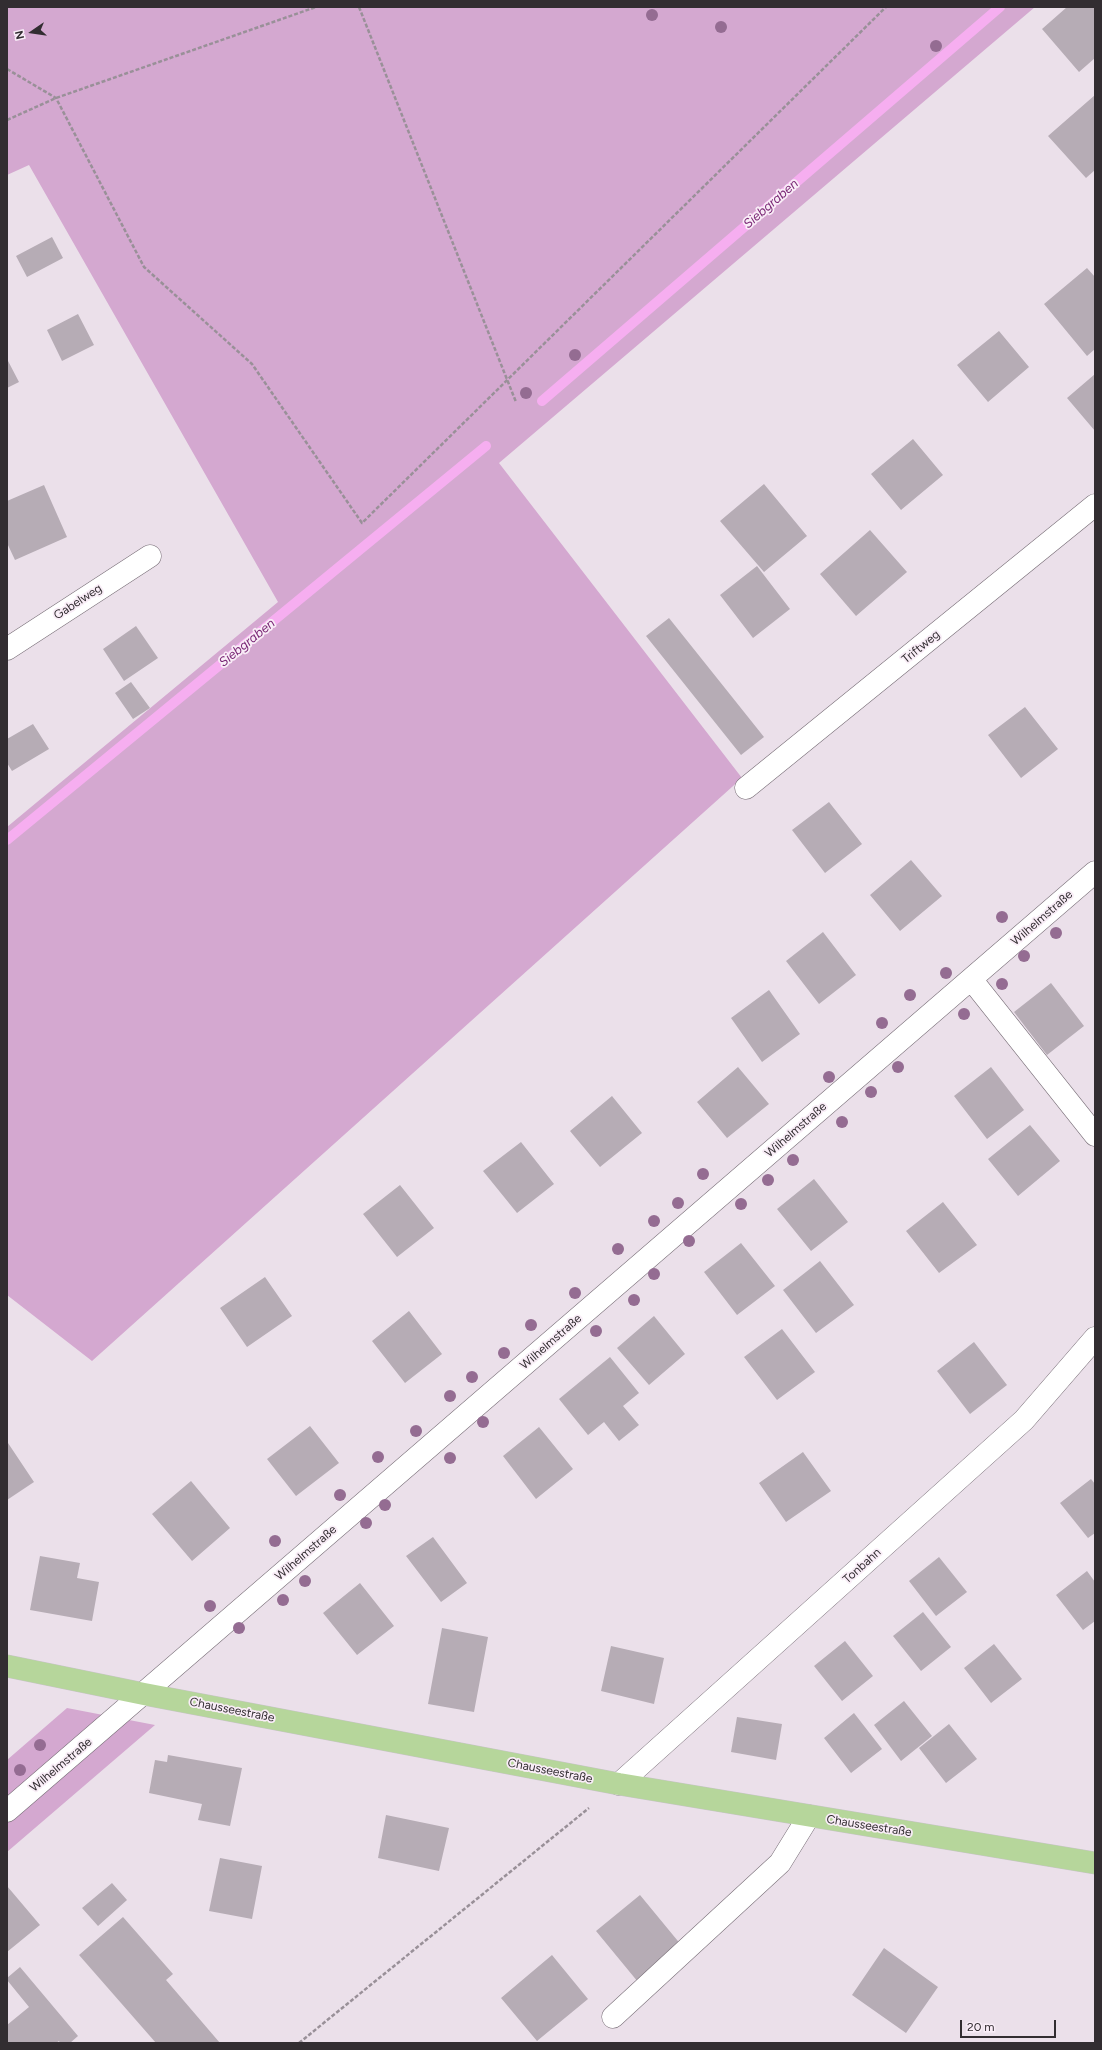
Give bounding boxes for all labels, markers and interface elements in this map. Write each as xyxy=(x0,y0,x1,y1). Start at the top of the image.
north arrow xyxy=(12,12,52,52)
text: N xyxy=(13,29,27,40)
water label: Siebgraben xyxy=(740,176,802,232)
street label: Gabelweg xyxy=(51,581,105,623)
water label: Siebgraben xyxy=(216,616,278,670)
street label: Triftweg xyxy=(899,627,943,667)
street label: Wilhelmstraße xyxy=(1008,887,1076,949)
street label: Wilhelmstraße xyxy=(762,1099,830,1161)
street label: Wilhelmstraße xyxy=(517,1311,585,1373)
street label: Wilhelmstraße xyxy=(272,1522,340,1584)
street label: Tonbahn xyxy=(840,1545,884,1587)
street label: Chausseestraße xyxy=(188,1695,276,1725)
street label: Wilhelmstraße xyxy=(27,1735,95,1795)
street label: Chausseestraße xyxy=(506,1756,594,1786)
street label: Chausseestraße xyxy=(825,1812,913,1840)
scale bar xyxy=(962,2012,1058,2038)
text: 20 m xyxy=(967,2020,995,2034)

